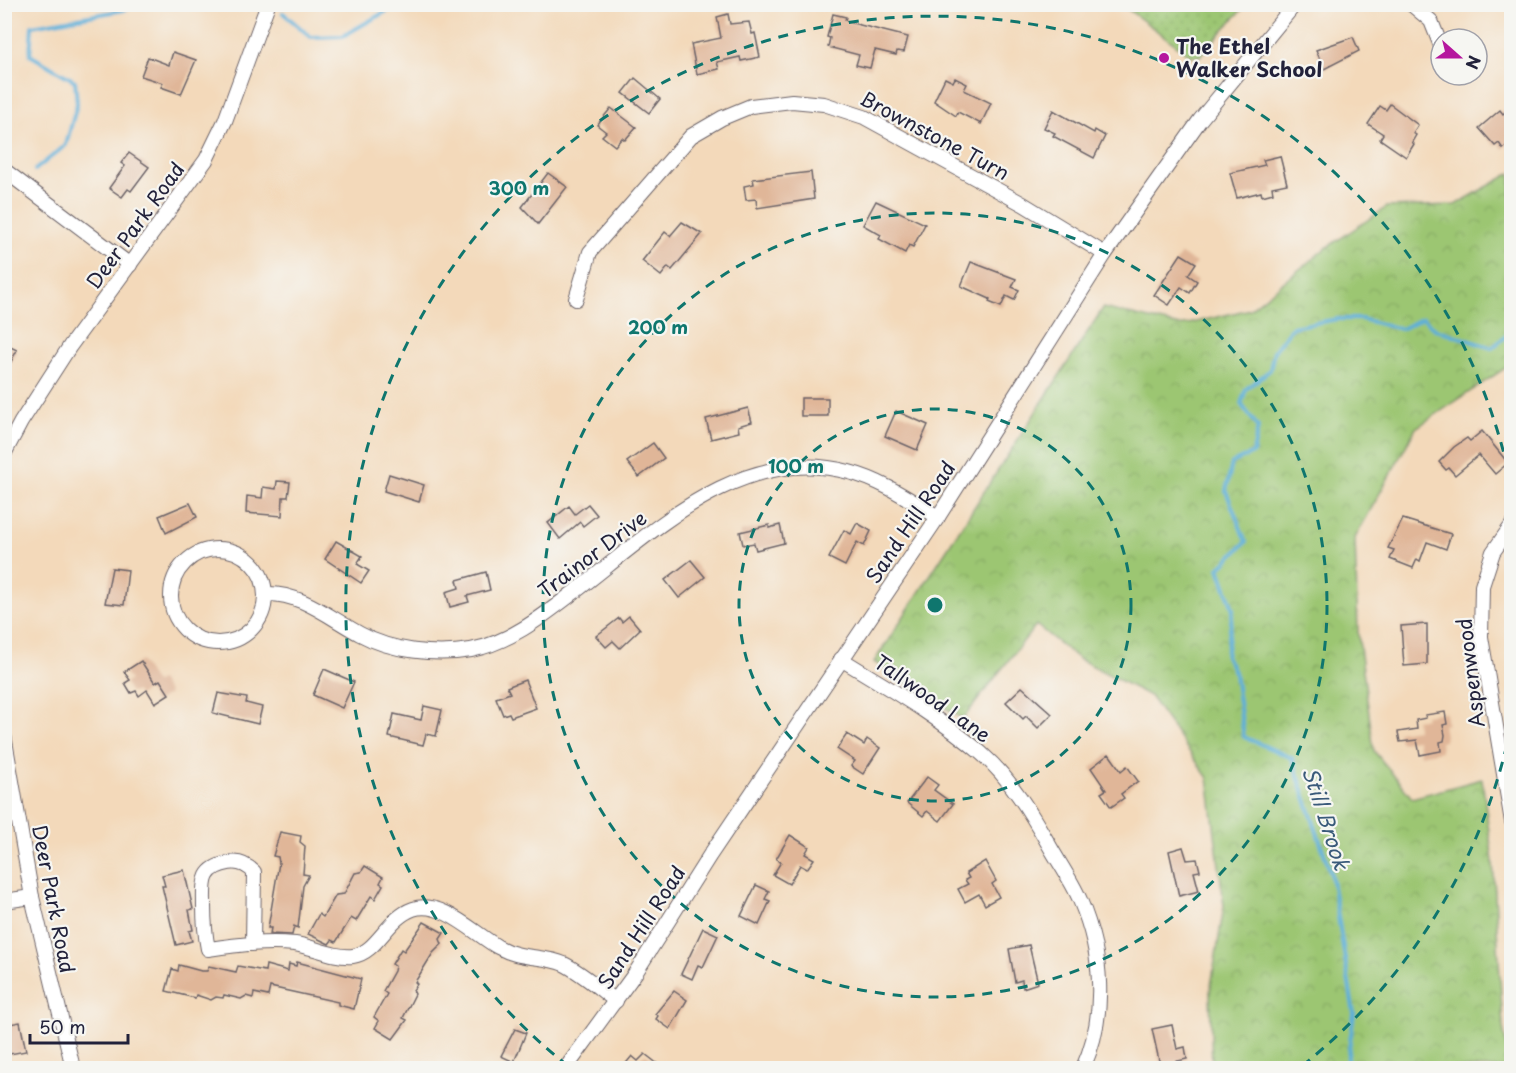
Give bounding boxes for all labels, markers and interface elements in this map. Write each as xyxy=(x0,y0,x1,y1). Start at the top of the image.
north arrow xyxy=(1429,27,1489,87)
place label: The Ethel Walker School xyxy=(1176,31,1322,84)
marker: The Ethel Walker School xyxy=(1157,51,1171,65)
text: N xyxy=(1460,53,1487,73)
street label: Brownstone Turn xyxy=(855,83,1015,187)
street label: Deer Park Road xyxy=(79,155,191,295)
text: 300 m xyxy=(489,174,549,201)
text: 200 m xyxy=(628,313,688,340)
text: 100 m xyxy=(768,452,824,479)
street label: Sand Hill Road xyxy=(858,455,962,589)
street label: Trainor Drive xyxy=(531,503,653,605)
centre of rings xyxy=(925,595,945,615)
street label: Aspenwood xyxy=(1448,617,1492,729)
street label: Tallwood Lane xyxy=(868,647,998,749)
water label: Still Brook xyxy=(1295,762,1359,874)
street label: Deer Park Road xyxy=(25,822,83,976)
street label: Sand Hill Road xyxy=(590,859,692,995)
scale bar xyxy=(30,1007,128,1045)
text: 50 m xyxy=(39,1013,86,1040)

